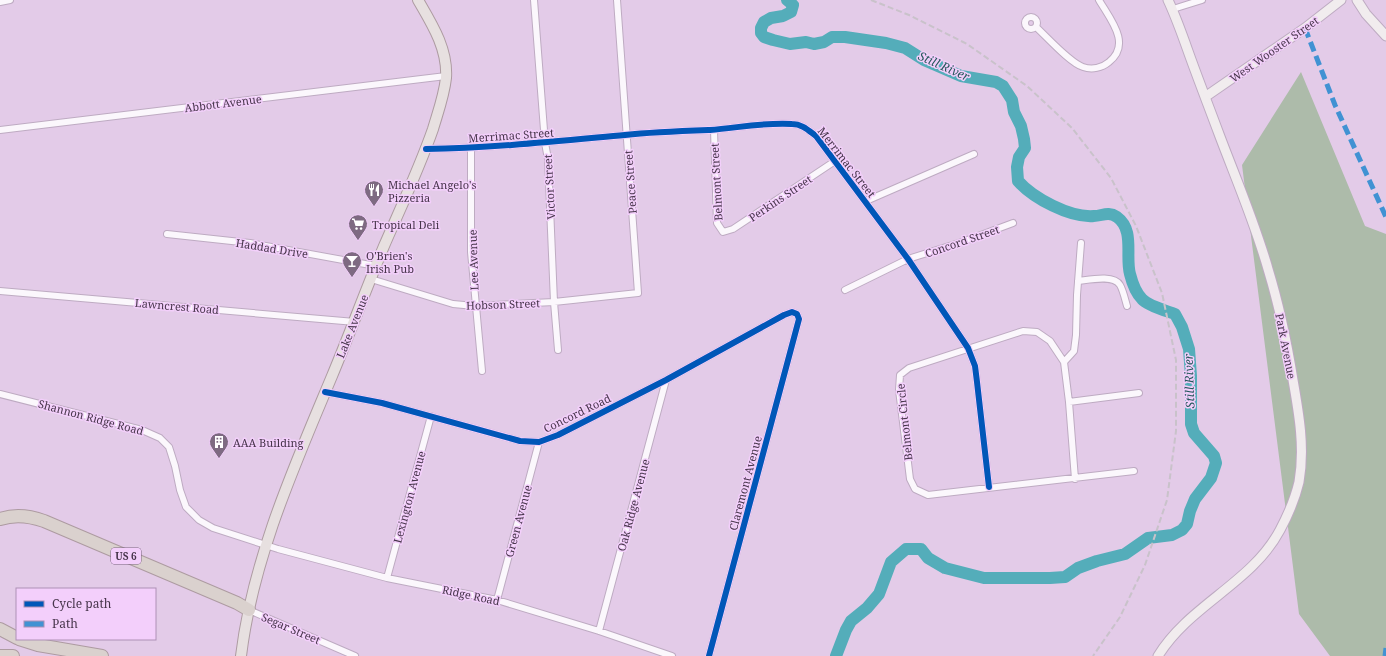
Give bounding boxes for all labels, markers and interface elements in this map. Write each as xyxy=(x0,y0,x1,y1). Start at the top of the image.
street label: West Wooster Street xyxy=(1227,13,1322,85)
water label: Still River xyxy=(916,47,973,85)
street label: Abbott Avenue xyxy=(184,91,263,115)
street label: Merrimac Street xyxy=(815,124,879,200)
street label: Merrimac Street xyxy=(468,125,554,145)
street label: Belmont Street xyxy=(706,143,726,221)
street label: Peace Street xyxy=(620,150,640,214)
street label: Victor Street xyxy=(540,154,558,220)
street label: Perkins Street xyxy=(745,171,815,225)
place label: Michael Angelo's Pizzeria xyxy=(388,177,476,205)
restaurant icon: Michael Angelo's Pizzeria xyxy=(363,179,385,207)
supermarket icon: Tropical Deli xyxy=(347,213,369,241)
place label: Tropical Deli xyxy=(372,217,440,232)
street label: Concord Street xyxy=(923,221,1001,261)
street label: Lee Avenue xyxy=(464,229,482,291)
street label: Haddad Drive xyxy=(235,235,309,261)
place label: O'Brien's Irish Pub xyxy=(366,248,414,276)
bar icon: O'Brien's Irish Pub xyxy=(341,250,363,278)
street label: Lake Avenue xyxy=(332,292,372,360)
street label: Lawncrest Road xyxy=(134,295,220,317)
street label: Hobson Street xyxy=(466,295,540,313)
street label: Park Avenue xyxy=(1272,312,1300,380)
water label: Still River xyxy=(1180,353,1198,409)
street label: Belmont Circle xyxy=(892,383,915,461)
street label: Concord Road xyxy=(541,390,613,436)
street label: Shannon Ridge Road xyxy=(37,396,145,438)
building icon: AAA Building xyxy=(208,431,230,459)
street label: Claremont Avenue xyxy=(725,434,765,532)
place label: AAA Building xyxy=(233,435,304,450)
street label: Lexington Avenue xyxy=(389,449,429,545)
street label: Oak Ridge Avenue xyxy=(613,457,653,553)
street label: Green Avenue xyxy=(501,483,535,559)
road number: US 6 xyxy=(111,548,141,564)
street label: Ridge Road xyxy=(441,582,501,608)
legend xyxy=(16,588,156,640)
text: Cycle path xyxy=(52,595,112,612)
street label: Segar Street xyxy=(259,609,323,647)
text: Path xyxy=(52,615,78,632)

